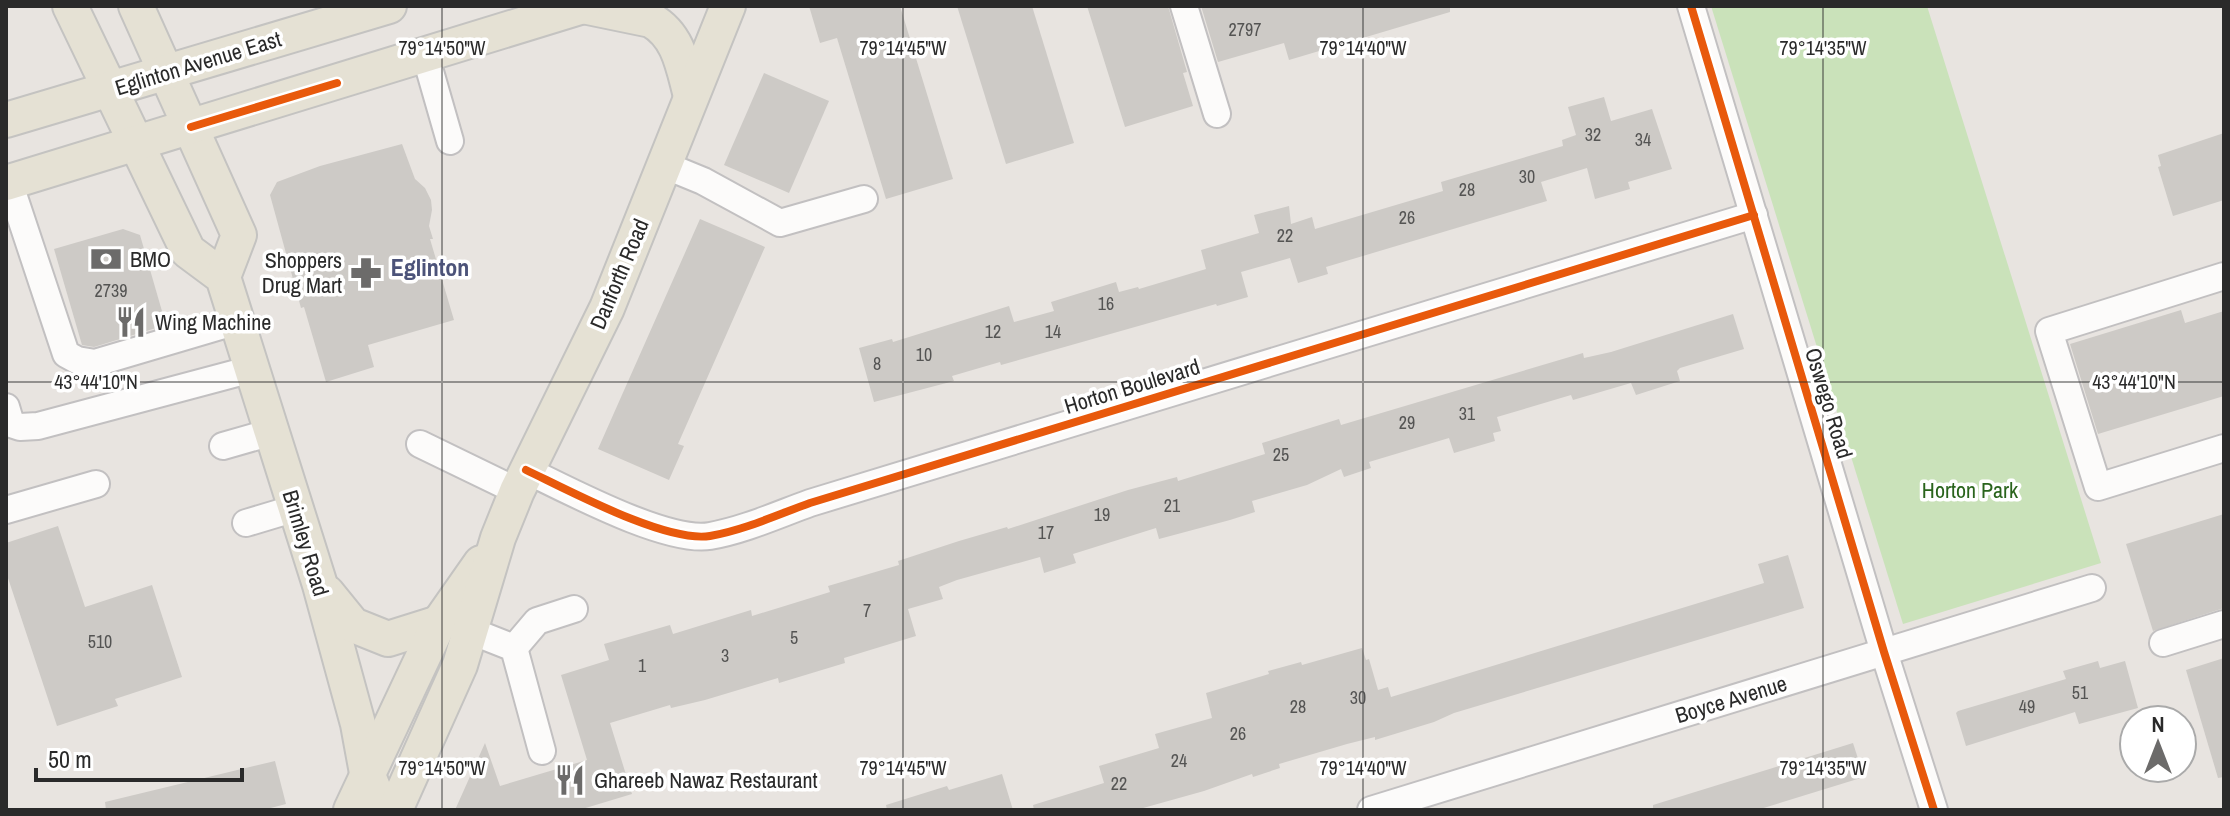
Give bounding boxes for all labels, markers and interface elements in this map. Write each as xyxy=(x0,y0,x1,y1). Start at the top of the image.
house number: 2797 xyxy=(1229,17,1261,42)
street label: Eglinton Avenue East xyxy=(111,23,285,103)
text: 79°14'50"W xyxy=(398,34,486,61)
text: 79°14'45"W xyxy=(859,34,947,61)
text: 79°14'40"W xyxy=(1319,34,1407,61)
text: 79°14'35"W xyxy=(1779,34,1867,61)
house number: 32 xyxy=(1585,122,1601,147)
house number: 34 xyxy=(1635,127,1651,152)
house number: 30 xyxy=(1519,164,1535,189)
house number: 28 xyxy=(1459,177,1475,202)
house number: 26 xyxy=(1399,205,1415,230)
street label: Danforth Road xyxy=(582,214,656,334)
house number: 22 xyxy=(1277,223,1293,248)
bank icon: BMO xyxy=(89,242,123,276)
place label: BMO xyxy=(130,244,171,274)
place label: Shoppers Drug Mart xyxy=(262,245,342,300)
district label: Eglinton xyxy=(391,251,469,283)
pharmacy icon: Shoppers Drug Mart xyxy=(349,256,383,290)
house number: 2739 xyxy=(95,278,127,303)
house number: 16 xyxy=(1098,291,1114,316)
restaurant icon: Wing Machine xyxy=(114,305,148,339)
place label: Wing Machine xyxy=(155,307,271,337)
house number: 12 xyxy=(985,319,1001,344)
house number: 14 xyxy=(1045,319,1061,344)
house number: 10 xyxy=(916,342,932,367)
street label: Oswego Road xyxy=(1798,344,1860,462)
house number: 8 xyxy=(873,351,881,376)
street label: Horton Boulevard xyxy=(1060,351,1204,421)
text: 43°44'10"N xyxy=(54,368,138,395)
text: 43°44'10"N xyxy=(2092,368,2176,395)
house number: 31 xyxy=(1459,401,1476,426)
house number: 29 xyxy=(1399,410,1415,435)
house number: 25 xyxy=(1273,442,1289,467)
park label: Horton Park xyxy=(1922,475,2019,505)
street label: Brimley Road xyxy=(276,486,336,600)
house number: 21 xyxy=(1164,493,1181,518)
house number: 19 xyxy=(1094,502,1110,527)
house number: 17 xyxy=(1038,520,1054,545)
house number: 7 xyxy=(863,598,871,623)
house number: 5 xyxy=(790,625,798,650)
house number: 510 xyxy=(88,629,112,654)
house number: 3 xyxy=(721,643,729,668)
house number: 1 xyxy=(638,653,647,678)
street label: Boyce Avenue xyxy=(1672,668,1790,730)
house number: 51 xyxy=(2072,680,2089,705)
house number: 30 xyxy=(1350,685,1366,710)
house number: 28 xyxy=(1290,694,1306,719)
house number: 49 xyxy=(2019,694,2035,719)
north arrow xyxy=(2118,704,2198,784)
text: N xyxy=(2151,709,2165,739)
house number: 26 xyxy=(1230,721,1246,746)
scale bar xyxy=(36,732,242,782)
text: 50 m xyxy=(48,743,92,775)
house number: 24 xyxy=(1171,748,1187,773)
text: 79°14'50"W xyxy=(398,754,486,781)
text: 79°14'45"W xyxy=(859,754,947,781)
text: 79°14'40"W xyxy=(1319,754,1407,781)
text: 79°14'35"W xyxy=(1779,754,1867,781)
restaurant icon: Ghareeb Nawaz Restaurant xyxy=(553,763,587,797)
place label: Ghareeb Nawaz Restaurant xyxy=(594,765,818,795)
house number: 22 xyxy=(1111,771,1127,796)

